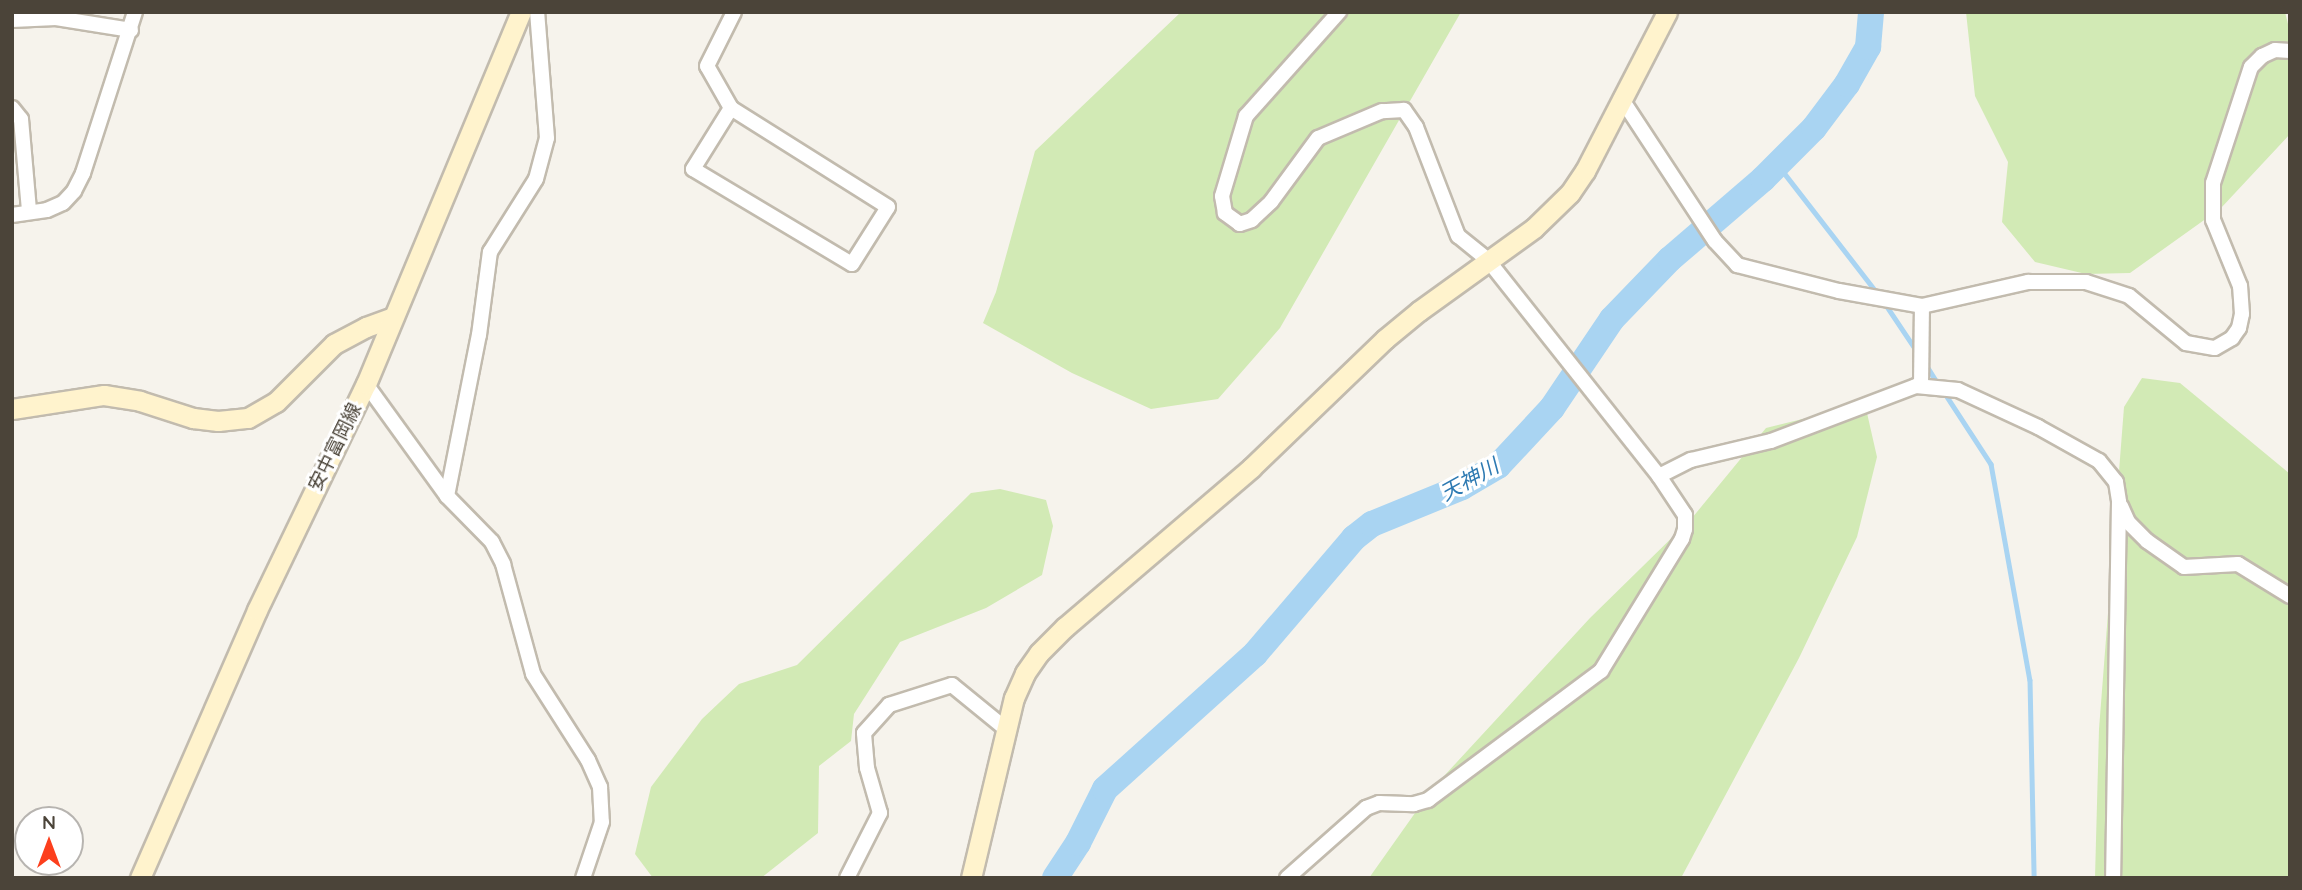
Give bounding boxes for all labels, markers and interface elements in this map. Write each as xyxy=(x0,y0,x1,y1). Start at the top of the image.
street label: 安中富岡線 xyxy=(304,399,366,495)
water label: 天神川 xyxy=(1435,453,1503,505)
north arrow xyxy=(14,806,84,876)
text: N xyxy=(42,810,56,834)

